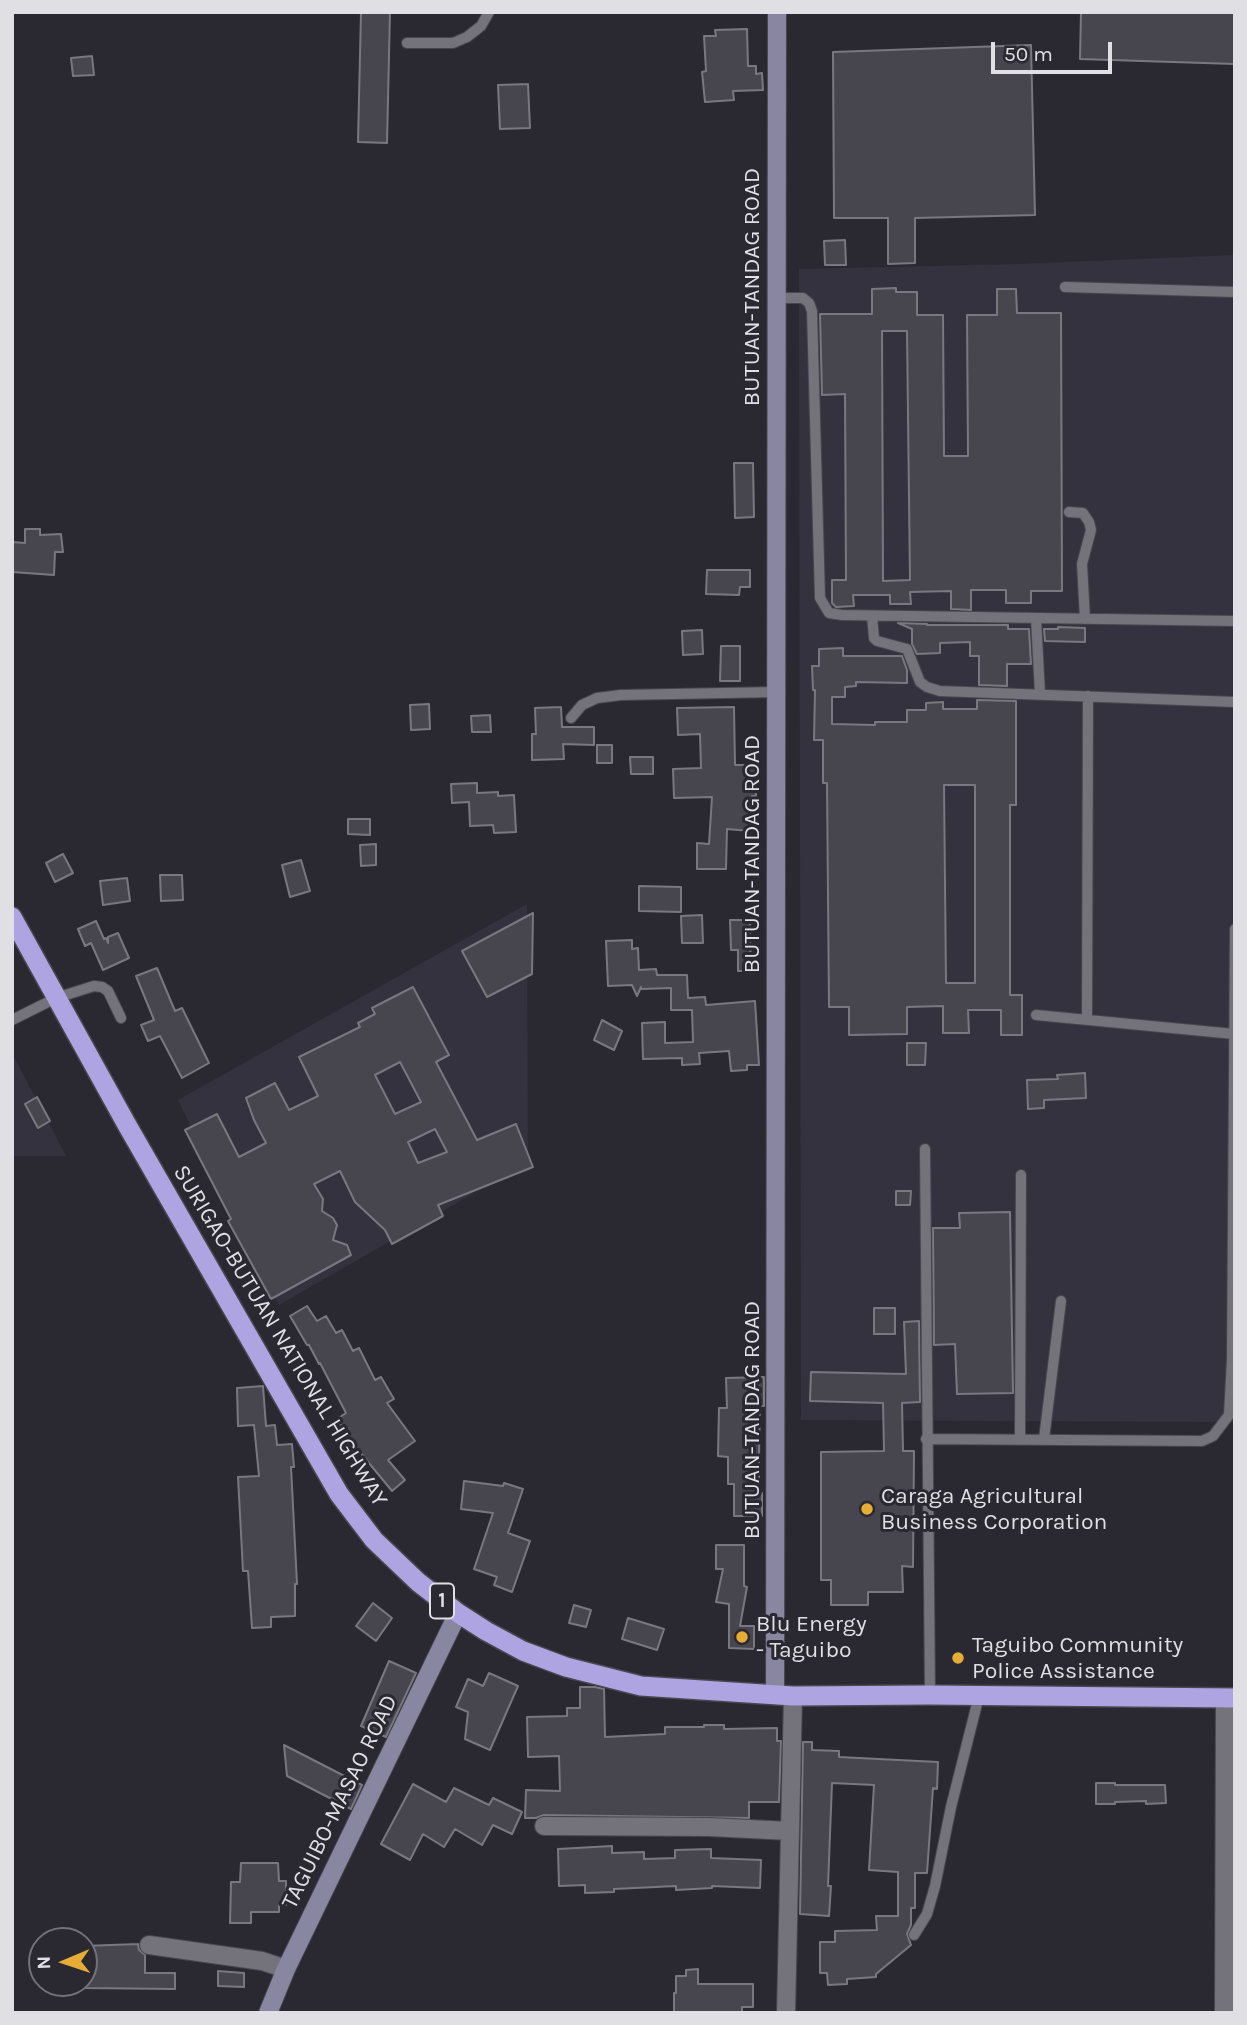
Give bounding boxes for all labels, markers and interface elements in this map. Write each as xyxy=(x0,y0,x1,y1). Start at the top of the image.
scale bar xyxy=(995,28,1116,72)
text: 50 m xyxy=(1004,42,1053,66)
street label: BUTUAN-TANDAG ROAD xyxy=(738,168,766,406)
street label: BUTUAN-TANDAG ROAD xyxy=(738,735,766,973)
street label: SURIGAO-BUTUAN NATIONAL HIGHWAY xyxy=(167,1160,393,1512)
street label: BUTUAN-TANDAG ROAD xyxy=(738,1301,766,1539)
place label: Caraga Agricultural Business Corporation xyxy=(881,1482,1107,1536)
marker: Caraga Agricultural Business Corporation xyxy=(859,1501,875,1517)
road number: 1 xyxy=(430,1584,454,1618)
place label: Blu Energy - Taguibo xyxy=(756,1610,867,1664)
marker: Blu Energy - Taguibo xyxy=(734,1629,750,1645)
place label: Taguibo Community Police Assistance xyxy=(972,1631,1183,1685)
marker: Taguibo Community Police Assistance xyxy=(950,1650,966,1666)
street label: TAGUIBO-MASAO ROAD xyxy=(276,1691,404,1913)
north arrow xyxy=(28,1927,98,1997)
text: N xyxy=(33,1955,55,1970)

